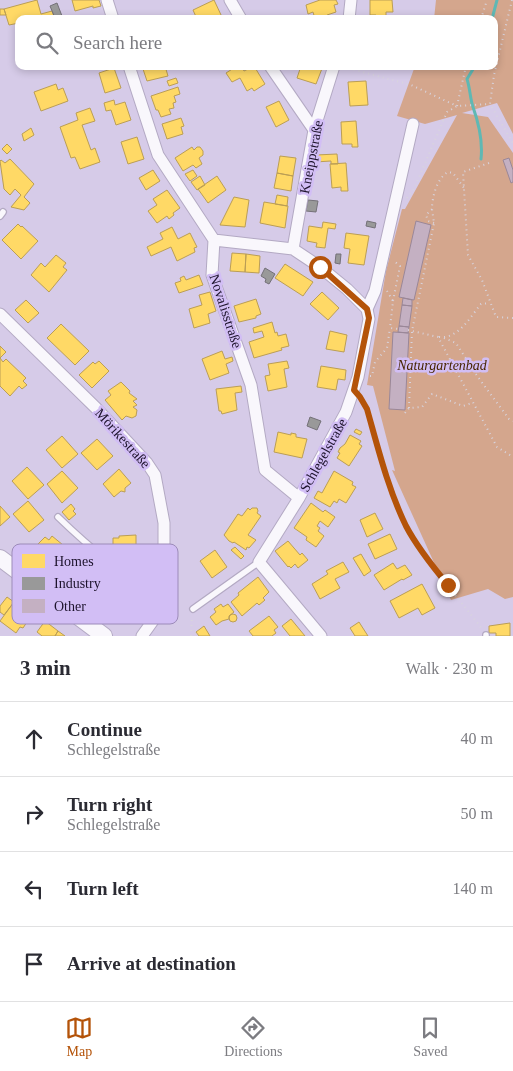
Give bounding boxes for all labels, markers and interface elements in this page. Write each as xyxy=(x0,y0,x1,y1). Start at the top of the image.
search box xyxy=(15,15,498,70)
icon: search xyxy=(33,29,61,57)
text: Search here xyxy=(73,32,162,53)
street label: Kneippstraße xyxy=(297,119,326,195)
route start xyxy=(309,256,332,279)
street label: Novalisstraße xyxy=(206,272,245,350)
park label: Naturgartenbad xyxy=(396,358,488,373)
street label: Mörikestraße xyxy=(92,406,153,471)
street label: Schlegelstraße xyxy=(297,416,350,495)
legend xyxy=(12,544,178,624)
text: Homes xyxy=(54,554,94,569)
route end xyxy=(437,574,460,597)
text: Industry xyxy=(54,576,101,591)
text: Other xyxy=(54,599,86,614)
text: 3 min xyxy=(20,656,71,680)
text: Walk · 230 m xyxy=(406,660,493,677)
text: Continue xyxy=(67,719,142,740)
icon: ahead xyxy=(20,725,48,753)
text: 40 m xyxy=(461,730,493,747)
text: Schlegelstraße xyxy=(67,741,160,758)
text: Turn right xyxy=(67,794,152,815)
icon: right xyxy=(20,800,48,828)
text: 50 m xyxy=(461,805,493,822)
text: Schlegelstraße xyxy=(67,816,160,833)
icon: left xyxy=(20,875,48,903)
text: Turn left xyxy=(67,878,139,899)
text: 140 m xyxy=(453,880,493,897)
icon: arrive xyxy=(20,950,48,978)
text: Arrive at destination xyxy=(67,953,236,974)
tab: Map xyxy=(65,1014,93,1060)
tab: Directions xyxy=(224,1014,283,1060)
tab: Saved xyxy=(413,1014,448,1060)

